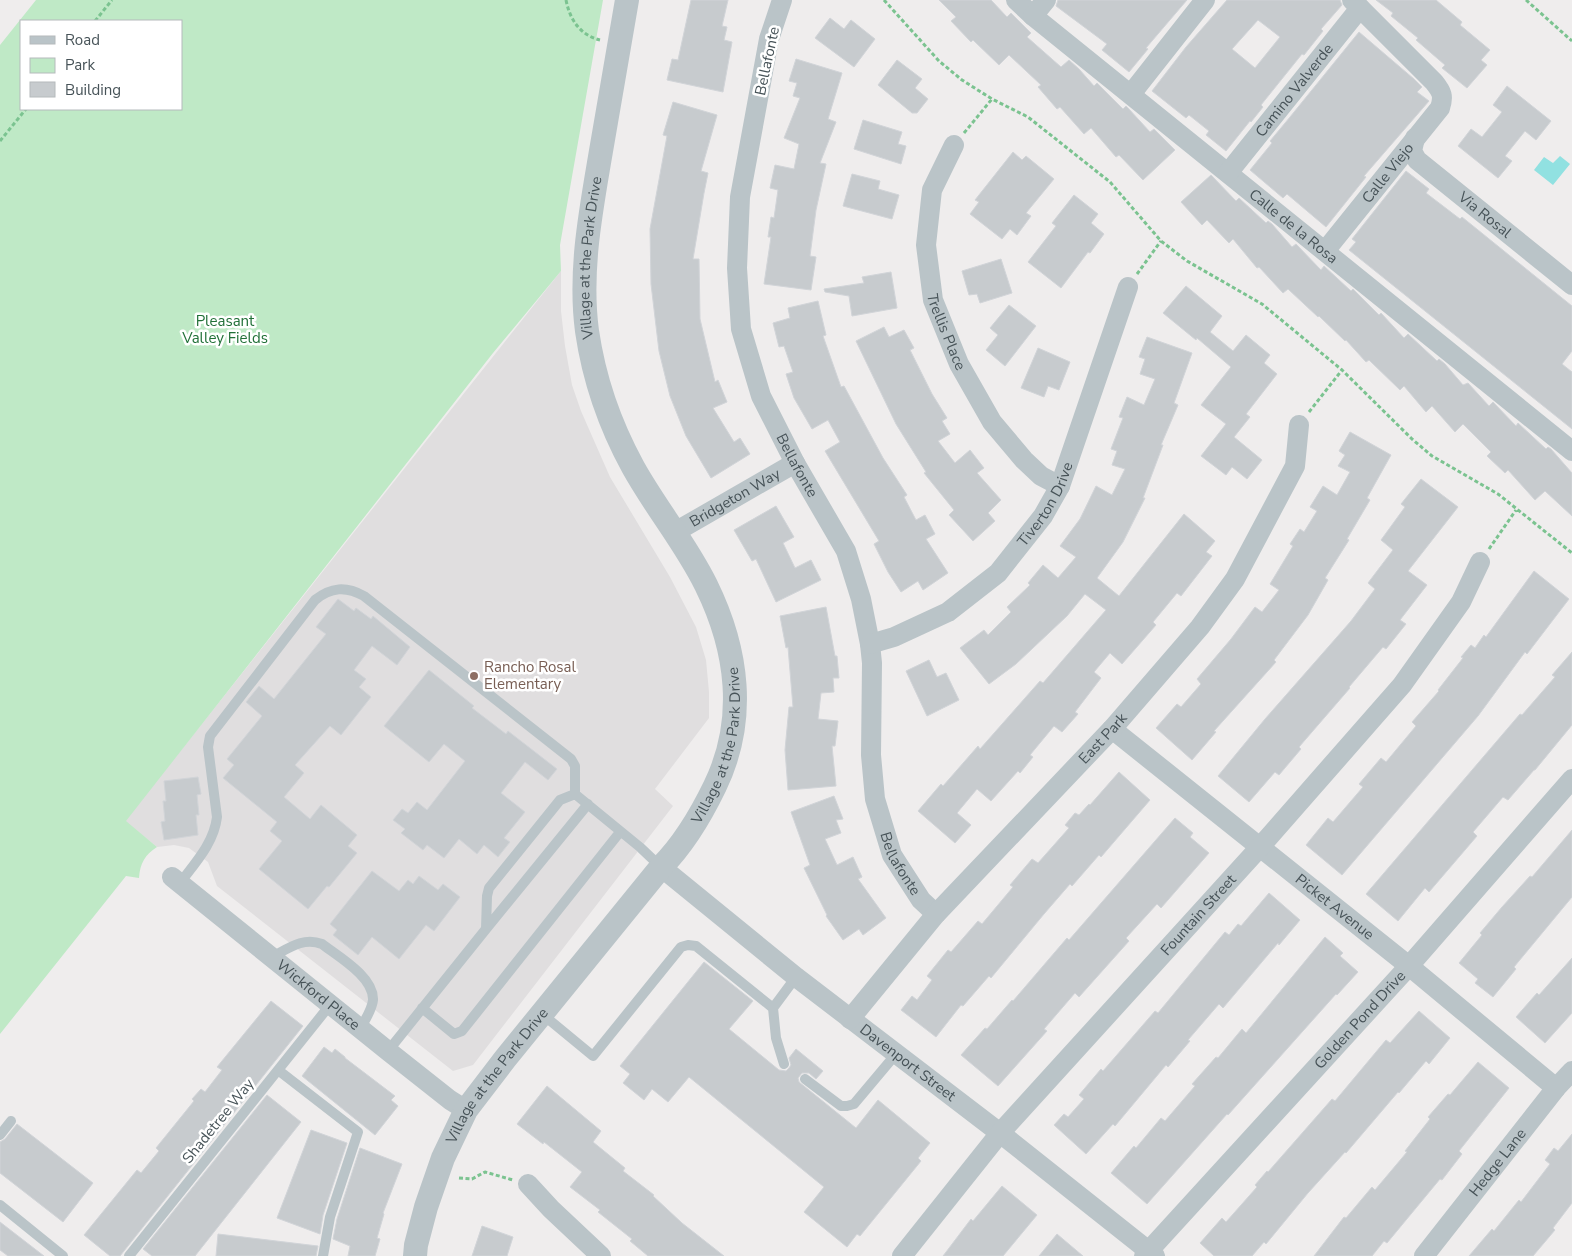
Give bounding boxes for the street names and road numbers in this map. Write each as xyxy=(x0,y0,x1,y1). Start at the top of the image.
street label: Bellafonte xyxy=(750,25,784,97)
street label: Camino Valverde xyxy=(1251,39,1338,141)
street label: Calle Viejo xyxy=(1357,139,1418,207)
street label: Village at the Park Drive xyxy=(574,175,606,342)
street label: Calle de la Rosa xyxy=(1245,184,1342,268)
street label: Via Rosal xyxy=(1453,187,1516,243)
street label: Trellis Place xyxy=(922,292,971,374)
street label: Bellafonte xyxy=(772,430,823,501)
street label: Tiverton Drive xyxy=(1013,459,1077,551)
street label: Bridgeton Way xyxy=(686,463,784,532)
street label: Village at the Park Drive xyxy=(686,666,745,829)
street label: East Park xyxy=(1074,708,1132,768)
street label: Bellafonte xyxy=(876,829,925,899)
street label: Fountain Street xyxy=(1156,869,1241,960)
street label: Picket Avenue xyxy=(1291,869,1378,944)
street label: Wickford Place xyxy=(272,955,364,1035)
street label: Golden Pond Drive xyxy=(1310,966,1410,1073)
street label: Village at the Park Drive xyxy=(441,1004,553,1148)
street label: Davenport Street xyxy=(856,1019,961,1106)
street label: Shadetree Way xyxy=(178,1074,259,1168)
street label: Hedge Lane xyxy=(1465,1124,1531,1201)

